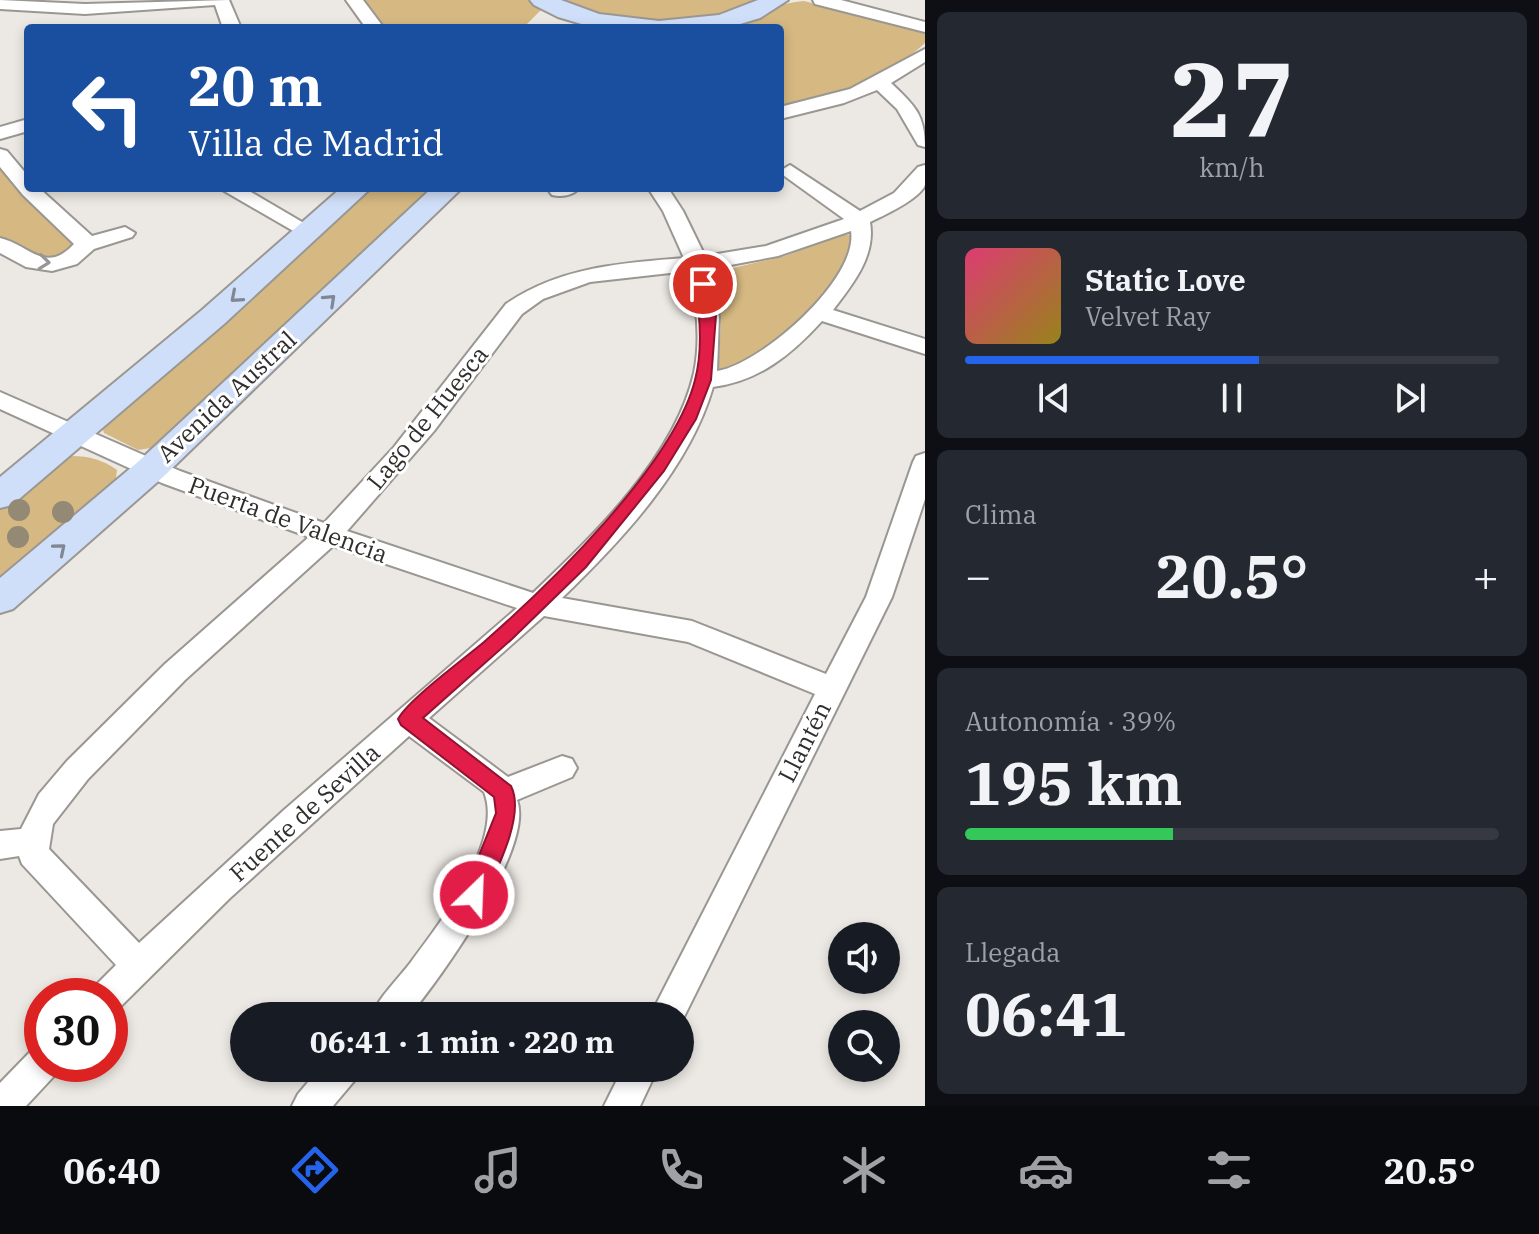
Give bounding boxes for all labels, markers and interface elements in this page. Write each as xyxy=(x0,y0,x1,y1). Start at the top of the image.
text: 27 xyxy=(1170,30,1294,166)
text: 20 m xyxy=(188,49,323,121)
icon: left xyxy=(56,56,160,160)
text: Villa de Madrid xyxy=(188,119,444,166)
text: km/h xyxy=(1199,150,1265,184)
pin xyxy=(669,250,737,318)
one-way arrow xyxy=(37,254,50,271)
text: Static Love xyxy=(1085,260,1246,299)
icon: arrive xyxy=(681,262,725,306)
one-way arrow xyxy=(231,287,246,302)
one-way arrow xyxy=(321,296,336,310)
text: Velvet Ray xyxy=(1085,299,1211,333)
street label: Avenida Austral xyxy=(150,323,303,469)
street label: Lago de Huesca xyxy=(359,339,495,496)
icon: previous xyxy=(1032,376,1076,420)
icon: pause xyxy=(1210,376,1254,420)
icon: next xyxy=(1388,376,1432,420)
street label: Puerta de Valencia xyxy=(184,468,392,570)
text: Clima xyxy=(965,497,1037,531)
text: 20.5° xyxy=(1155,536,1309,615)
one-way arrow xyxy=(50,544,65,559)
text: − xyxy=(965,547,991,604)
text: + xyxy=(1473,547,1499,604)
street label: Llantén xyxy=(770,696,838,787)
text: Autonomía · 39% xyxy=(965,704,1176,738)
street label: Fuente de Sevilla xyxy=(222,736,386,888)
text: 195 km xyxy=(965,743,1183,822)
position arrow xyxy=(432,853,516,937)
map controls xyxy=(828,922,900,1082)
button: sound xyxy=(828,922,900,994)
text: Llegada xyxy=(965,935,1060,969)
text: 06:41 xyxy=(965,974,1127,1053)
speed limit sign: 30 xyxy=(24,978,128,1082)
button: search xyxy=(828,1010,900,1082)
text: 06:41 · 1 min · 220 m xyxy=(310,1022,614,1061)
icon: directions xyxy=(287,1142,343,1198)
icon: music xyxy=(470,1142,526,1198)
icon: phone xyxy=(653,1142,709,1198)
icon: climate xyxy=(836,1142,892,1198)
icon: car xyxy=(1018,1142,1074,1198)
icon: filters xyxy=(1201,1142,1257,1198)
text: 06:40 xyxy=(63,1147,161,1194)
text: 20.5° xyxy=(1384,1147,1476,1194)

